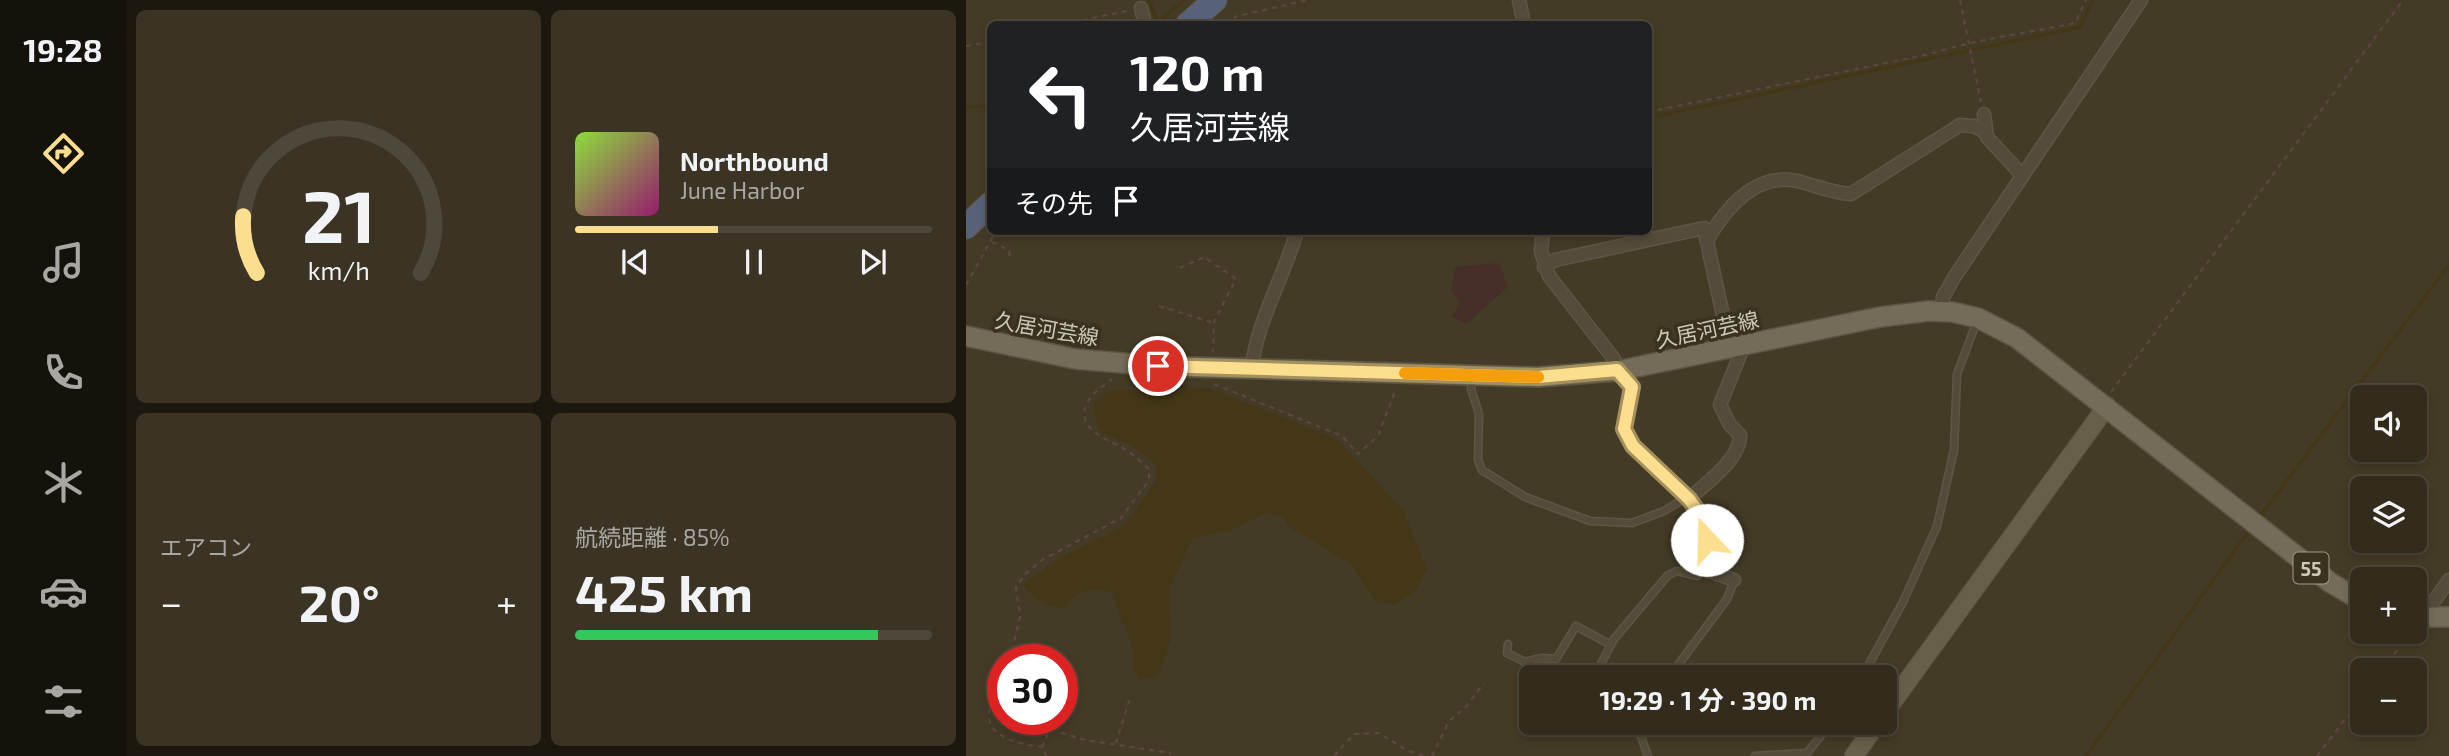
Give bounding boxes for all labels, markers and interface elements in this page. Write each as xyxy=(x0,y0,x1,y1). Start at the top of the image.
text: 19:28 xyxy=(23,30,103,68)
text: 120 m xyxy=(1130,42,1264,101)
icon: left xyxy=(1015,49,1106,140)
text: 久居河芸線 xyxy=(1130,107,1290,145)
icon: directions xyxy=(39,129,88,178)
text: Northbound xyxy=(680,145,829,176)
text: 21 xyxy=(302,170,375,258)
text: June Harbor xyxy=(680,176,804,204)
icon: arrive xyxy=(1107,182,1145,220)
text: その先 xyxy=(1015,187,1093,218)
icon: music xyxy=(39,238,88,287)
icon: previous xyxy=(616,243,654,281)
icon: pause xyxy=(735,243,773,281)
icon: next xyxy=(854,243,892,281)
text: km/h xyxy=(307,255,370,285)
street label: 久居河芸線 xyxy=(1653,306,1761,352)
street label: 久居河芸線 xyxy=(993,307,1101,349)
pin xyxy=(1128,336,1188,396)
icon: arrive xyxy=(1139,347,1177,385)
icon: phone xyxy=(39,348,88,397)
map controls xyxy=(2350,385,2427,735)
button: sound xyxy=(2350,385,2427,462)
icon: climate xyxy=(39,458,88,507)
button: layers xyxy=(2350,476,2427,553)
position arrow xyxy=(1670,503,1744,577)
text: 航続距離 · 85% xyxy=(575,523,730,551)
text: エアコン xyxy=(160,533,252,561)
road number: 55 xyxy=(2294,552,2328,583)
text: 425 km xyxy=(575,560,753,622)
icon: car xyxy=(39,567,88,616)
button: + xyxy=(2350,567,2427,644)
text: 20° xyxy=(299,570,380,632)
text: − xyxy=(160,579,182,625)
text: + xyxy=(496,579,517,625)
speed limit sign: 30 xyxy=(987,644,1078,735)
button: − xyxy=(2350,658,2427,735)
icon: filters xyxy=(39,677,88,726)
text: 19:29 · 1 分 · 390 m xyxy=(1599,684,1817,715)

